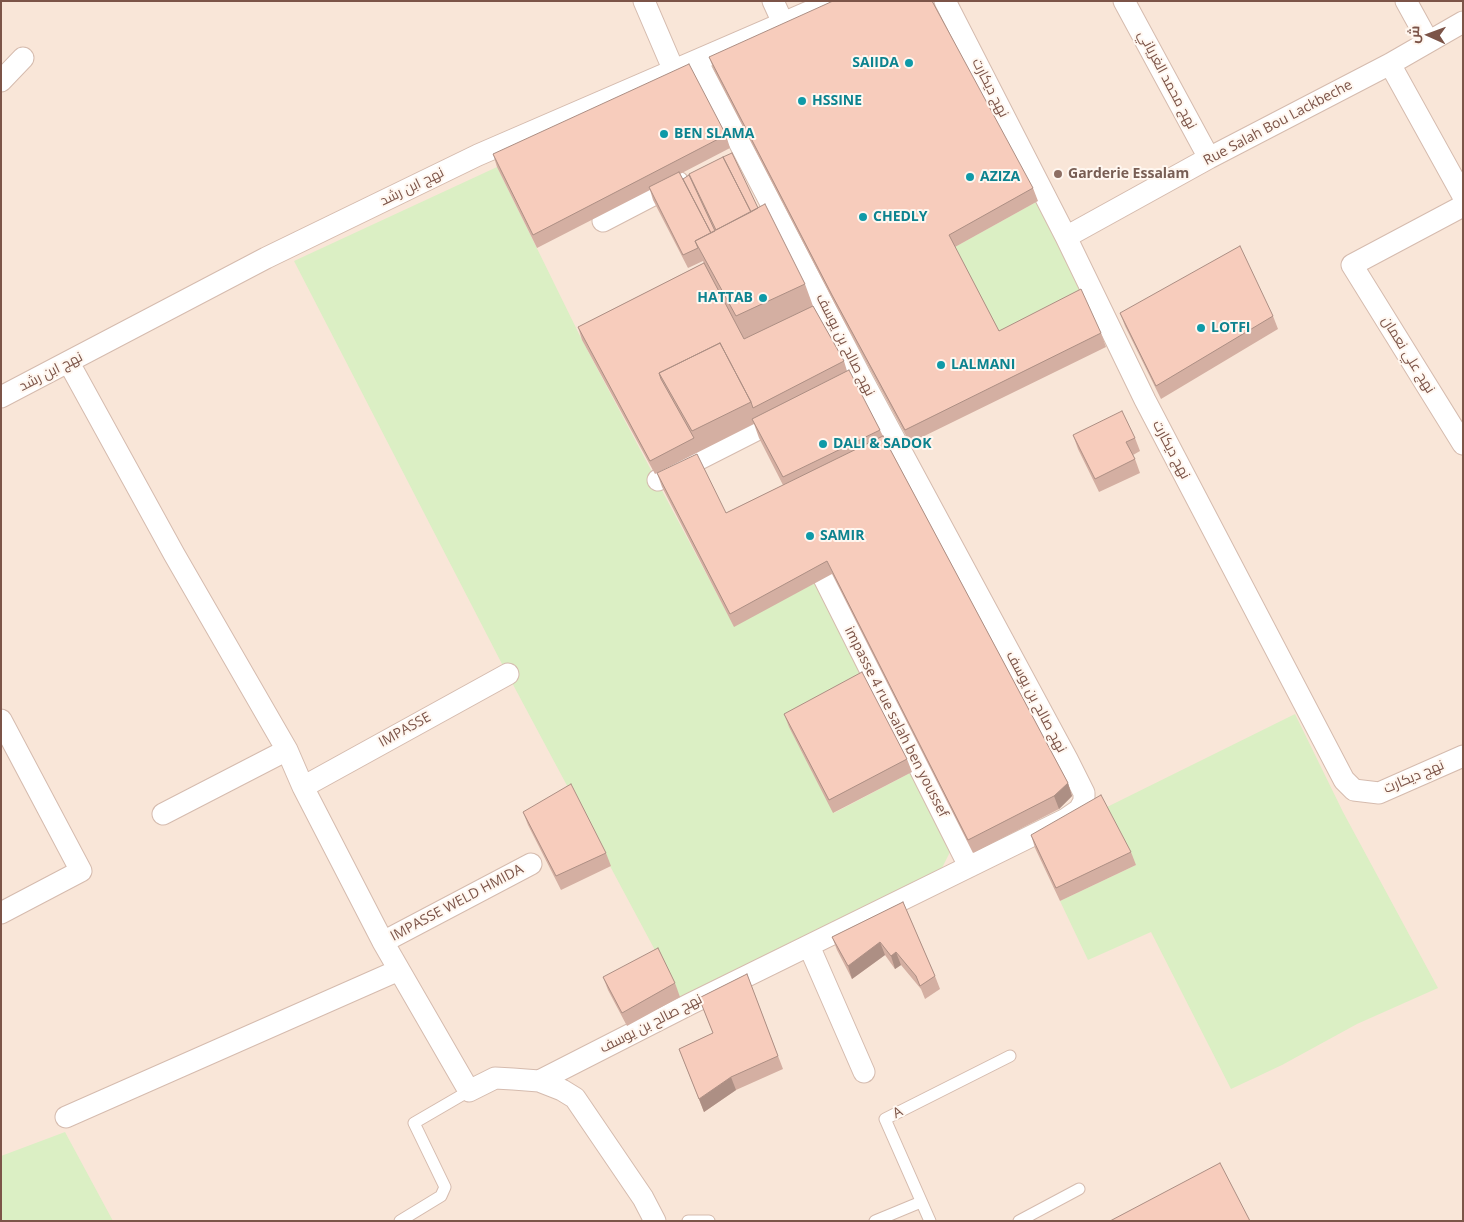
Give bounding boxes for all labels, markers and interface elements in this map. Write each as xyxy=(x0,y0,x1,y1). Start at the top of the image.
north arrow xyxy=(1404,10,1454,60)
text: ش xyxy=(1404,25,1423,44)
street label: نهج محمد الغرياني xyxy=(1134,28,1200,132)
place label: SAIIDA xyxy=(852,55,899,71)
street label: نهج ديكارت xyxy=(968,56,1012,120)
marker: SAIIDA xyxy=(903,57,915,69)
street label: Rue Salah Bou Lackbeche xyxy=(1201,77,1355,169)
place label: HSSINE xyxy=(812,93,862,109)
marker: HSSINE xyxy=(796,95,808,107)
place label: BEN SLAMA xyxy=(674,126,754,142)
marker: BEN SLAMA xyxy=(658,128,670,140)
street label: نهج ابن رشد xyxy=(377,164,447,210)
place label: Garderie Essalam xyxy=(1068,166,1189,182)
marker: Garderie Essalam xyxy=(1052,168,1064,180)
place label: AZIZA xyxy=(980,169,1020,185)
marker: AZIZA xyxy=(964,171,976,183)
place label: CHEDLY xyxy=(873,209,927,225)
marker: CHEDLY xyxy=(857,211,869,223)
place label: HATTAB xyxy=(697,290,753,306)
street label: نهج صالح بن يوسف xyxy=(812,291,878,399)
marker: HATTAB xyxy=(757,292,769,304)
street label: نهج علي نعمان xyxy=(1378,313,1438,397)
place label: LOTFI xyxy=(1211,320,1250,336)
marker: LOTFI xyxy=(1195,322,1207,334)
street label: نهج ابن رشد xyxy=(16,349,86,395)
place label: LALMANI xyxy=(951,357,1015,373)
marker: LALMANI xyxy=(935,359,947,371)
street label: نهج ديكارت xyxy=(1149,418,1193,482)
place label: DALI & SADOK xyxy=(833,436,932,452)
marker: DALI & SADOK xyxy=(817,438,829,450)
place label: SAMIR xyxy=(820,528,864,544)
marker: SAMIR xyxy=(804,530,816,542)
street label: impasse 4 rue salah ben youssef xyxy=(840,624,952,820)
street label: نهج صالح بن يوسف xyxy=(1002,648,1070,756)
street label: IMPASSE xyxy=(376,709,434,751)
street label: نهج ديكارت xyxy=(1381,757,1447,797)
street label: IMPASSE WELD HMIDA xyxy=(388,861,526,945)
street label: نهج صالح بن يوسف xyxy=(597,991,705,1057)
street label: A xyxy=(890,1104,906,1122)

